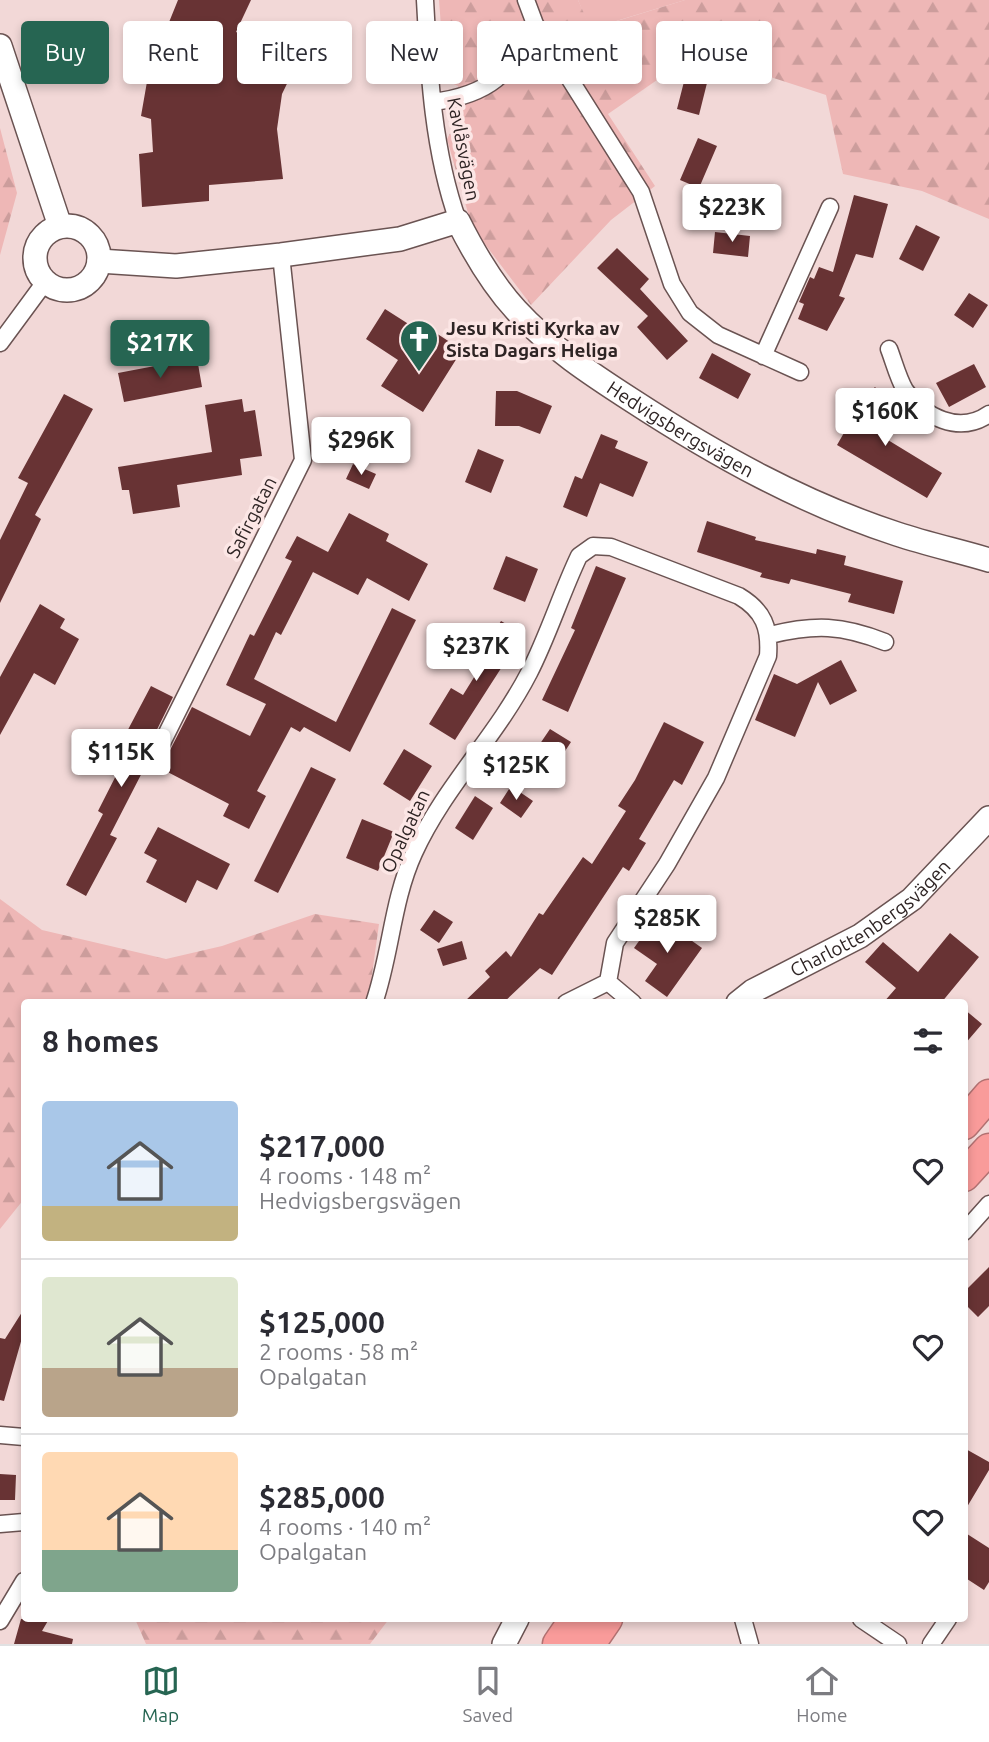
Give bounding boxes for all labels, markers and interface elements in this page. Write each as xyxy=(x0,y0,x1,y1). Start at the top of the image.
chip: Buy xyxy=(21,21,109,84)
chip: Rent xyxy=(123,21,223,84)
chip: Filters xyxy=(237,21,352,84)
chip: New xyxy=(366,21,463,84)
chip: Apartment xyxy=(477,21,642,84)
chip: House xyxy=(656,21,772,84)
street label: Kavlåsvägen xyxy=(443,95,485,203)
pin: $223K xyxy=(683,184,781,244)
text: $223K xyxy=(698,194,766,219)
place label: Jesu Kristi Kyrka av Sista Dagars Heliga xyxy=(446,317,620,361)
church icon: Jesu Kristi Kyrka av Sista Dagars Heliga xyxy=(398,318,440,373)
pin: $217K xyxy=(111,320,209,380)
text: $217K xyxy=(126,330,194,355)
street label: Hedvigsbergsvägen xyxy=(603,376,758,482)
pin: $160K xyxy=(836,388,934,448)
text: $160K xyxy=(851,398,919,423)
pin: $296K xyxy=(312,418,410,477)
text: $296K xyxy=(327,427,395,452)
street label: Safirgatan xyxy=(221,473,281,561)
pin: $237K xyxy=(427,624,525,683)
text: $237K xyxy=(442,633,510,658)
pin: $115K xyxy=(72,730,170,789)
text: $115K xyxy=(87,739,155,764)
pin: $125K xyxy=(467,742,565,802)
text: $125K xyxy=(482,752,550,777)
street label: Opalgatan xyxy=(376,786,434,876)
street label: Charlottenbergsvägen xyxy=(786,855,955,981)
pin: $285K xyxy=(618,895,716,955)
text: $285K xyxy=(633,905,701,930)
icon: filters xyxy=(909,1022,947,1060)
text: 8 homes xyxy=(42,1024,159,1058)
icon: home xyxy=(98,1129,182,1213)
text: $217,000 xyxy=(259,1129,385,1163)
icon: heart xyxy=(909,1152,947,1190)
text: 4 rooms · 148 m² xyxy=(259,1163,431,1188)
text: Hedvigsbergsvägen xyxy=(259,1188,461,1213)
icon: home xyxy=(98,1305,182,1389)
text: $125,000 xyxy=(259,1305,385,1339)
icon: heart xyxy=(909,1328,947,1366)
text: 2 rooms · 58 m² xyxy=(259,1339,418,1364)
text: Opalgatan xyxy=(259,1364,367,1389)
icon: home xyxy=(98,1480,182,1564)
text: $285,000 xyxy=(259,1480,385,1514)
icon: heart xyxy=(909,1503,947,1541)
text: 4 rooms · 140 m² xyxy=(259,1514,431,1539)
text: Opalgatan xyxy=(259,1539,367,1564)
tab: Map xyxy=(142,1662,180,1726)
tab: Saved xyxy=(463,1662,513,1726)
tab: Home xyxy=(796,1662,847,1726)

